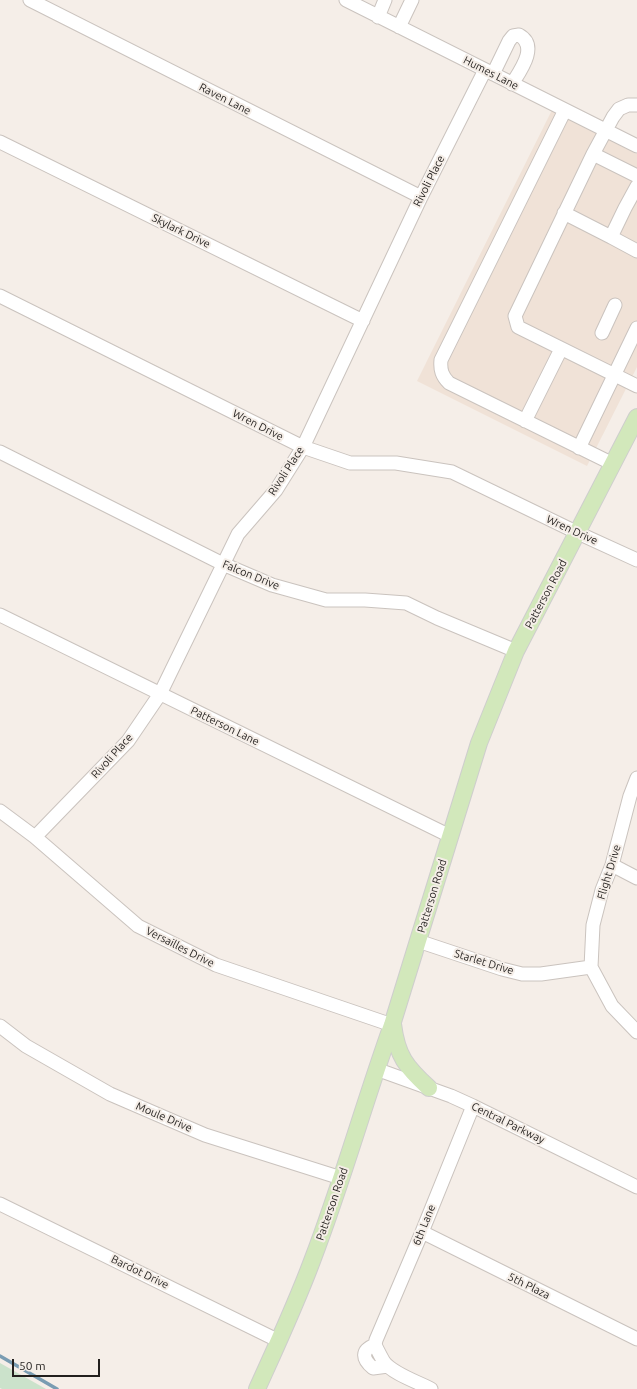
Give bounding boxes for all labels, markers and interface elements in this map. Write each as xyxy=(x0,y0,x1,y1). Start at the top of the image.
street label: Humes Lane xyxy=(461,53,521,93)
street label: Raven Lane xyxy=(197,80,253,118)
street label: Rivoli Place xyxy=(410,153,448,209)
street label: Skylark Drive xyxy=(150,211,212,251)
street label: Wren Drive xyxy=(230,407,286,443)
street label: Rivoli Place xyxy=(265,444,307,498)
street label: Wren Drive xyxy=(544,512,600,548)
street label: Patterson Road xyxy=(522,557,570,631)
street label: Falcon Drive xyxy=(221,558,281,592)
street label: Patterson Lane xyxy=(189,704,261,748)
street label: Rivoli Place xyxy=(88,731,136,781)
street label: Flight Drive xyxy=(594,843,624,901)
street label: Patterson Road xyxy=(415,858,449,934)
street label: Versailles Drive xyxy=(144,924,216,970)
street label: Starlet Drive xyxy=(453,947,515,977)
street label: Moule Drive xyxy=(134,1099,194,1135)
street label: Central Parkway xyxy=(469,1100,547,1146)
street label: Patterson Road xyxy=(313,1166,351,1242)
street label: 6th Lane xyxy=(410,1203,438,1247)
street label: Bardot Drive xyxy=(109,1252,171,1292)
street label: 5th Plaza xyxy=(506,1270,552,1302)
scale bar xyxy=(14,1351,102,1377)
text: 50 m xyxy=(19,1359,46,1372)

